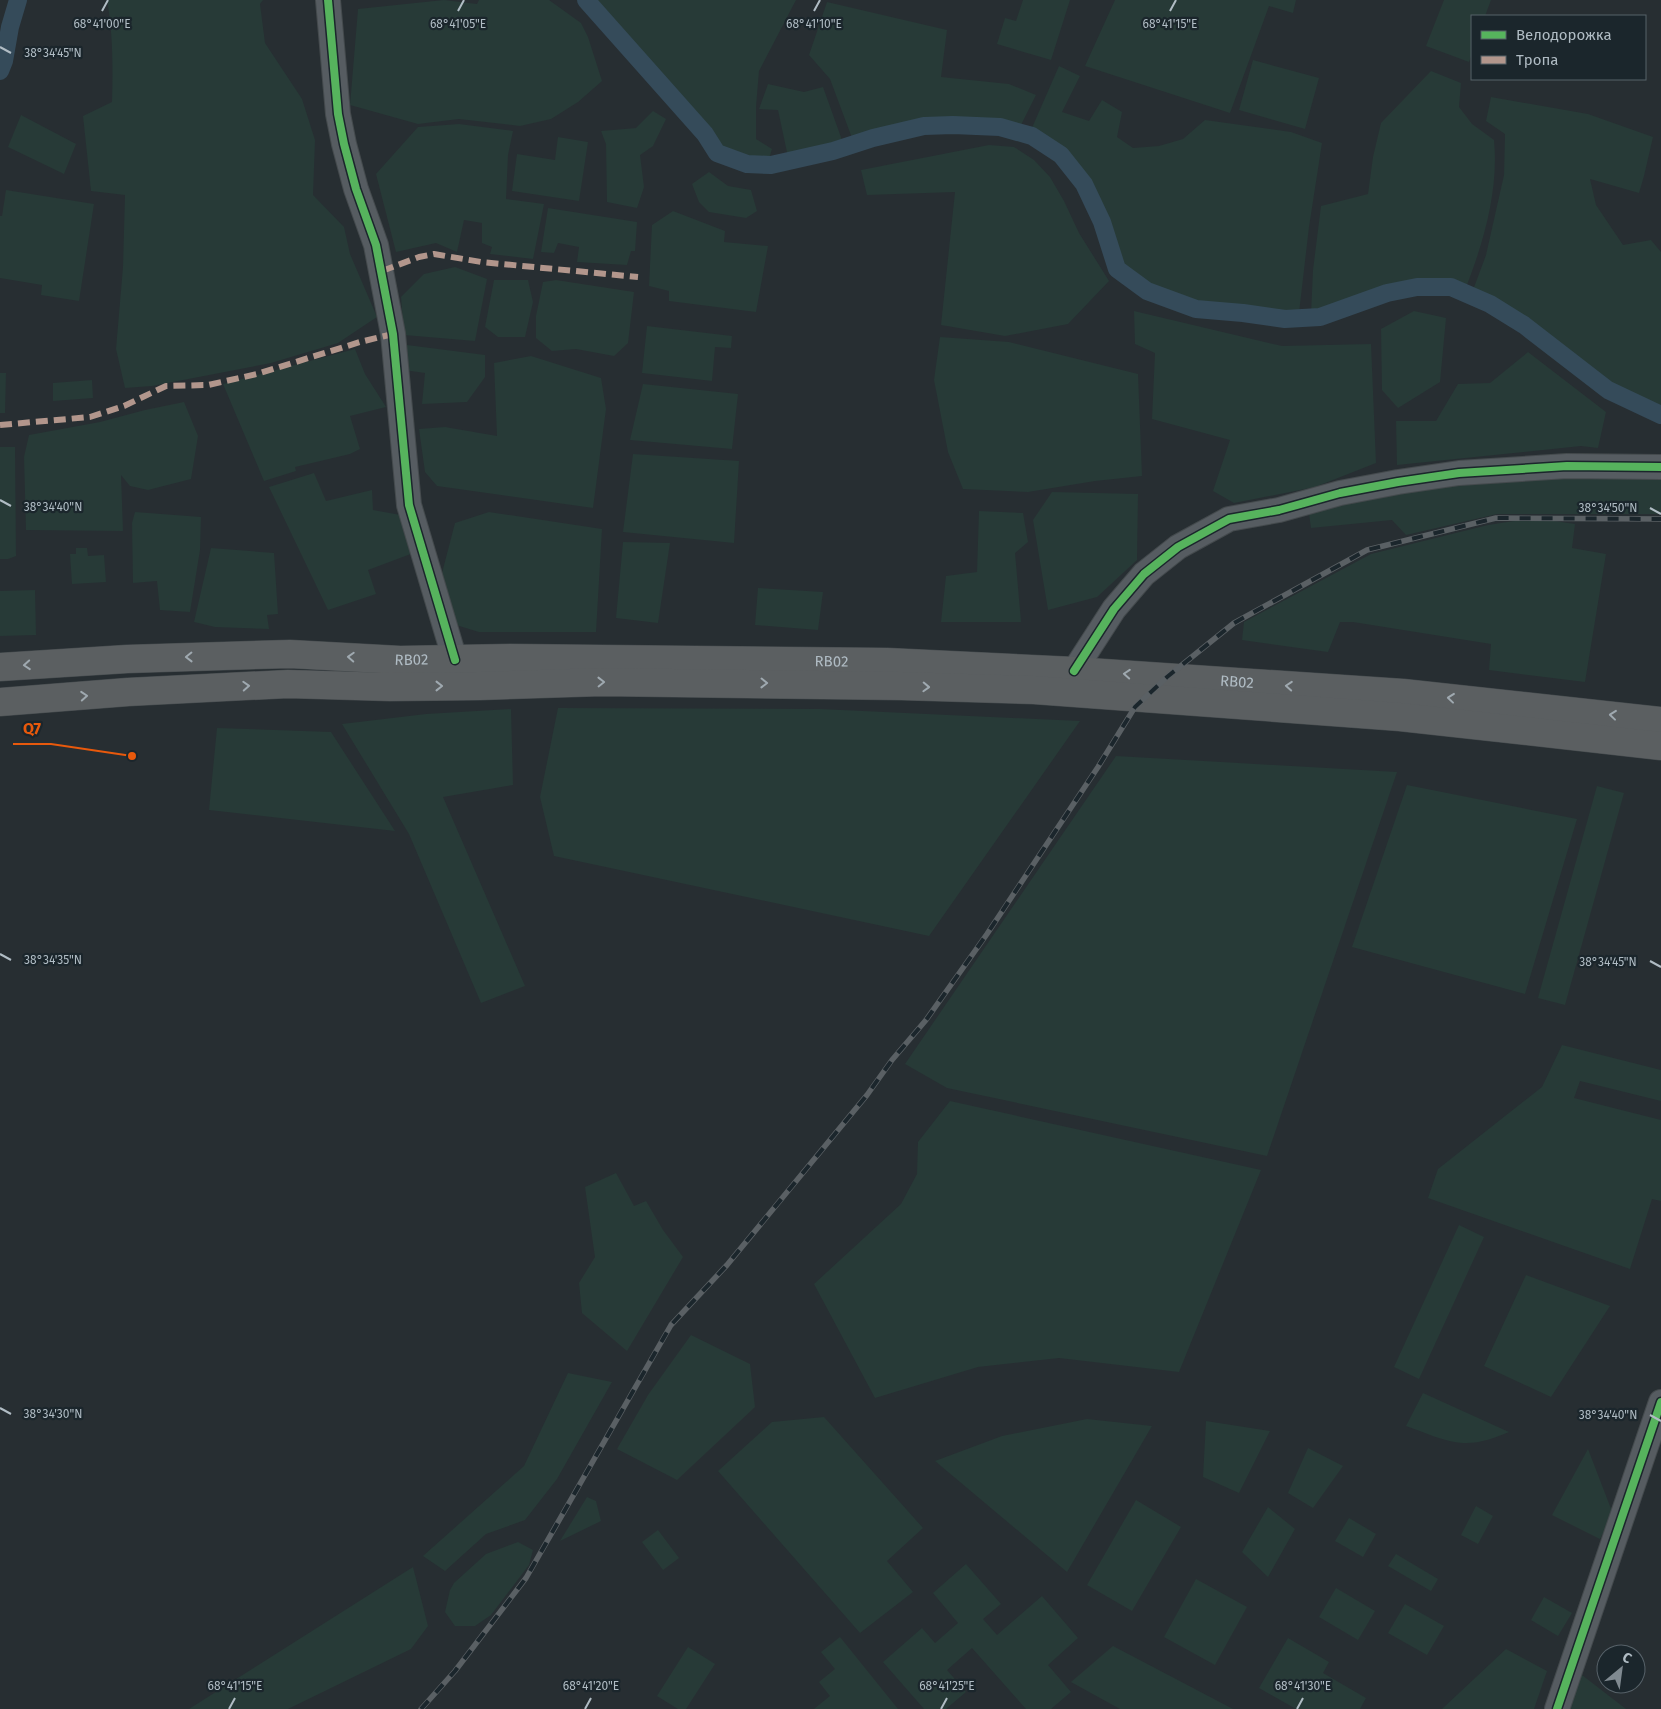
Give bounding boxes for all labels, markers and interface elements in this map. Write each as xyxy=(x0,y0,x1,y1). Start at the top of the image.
legend xyxy=(1471,15,1646,80)
text: 68°41'00"E xyxy=(73,17,131,31)
text: 68°41'05"E xyxy=(430,17,486,31)
text: 68°41'10"E xyxy=(786,17,842,31)
text: 68°41'15"E xyxy=(1143,17,1197,31)
text: Велодорожка xyxy=(1516,26,1612,44)
text: 38°34'45"N xyxy=(24,46,82,60)
text: Тропа xyxy=(1516,51,1558,69)
text: 38°34'40"N xyxy=(24,500,82,514)
text: 38°34'50"N xyxy=(1579,501,1637,515)
street label: RB02 xyxy=(394,650,429,669)
one-way arrow xyxy=(185,652,192,662)
one-way arrow xyxy=(347,652,355,663)
street label: RB02 xyxy=(814,652,848,671)
one-way arrow xyxy=(22,660,30,671)
one-way arrow xyxy=(1123,669,1131,680)
street label: RB02 xyxy=(1219,672,1254,692)
one-way arrow xyxy=(598,677,605,687)
one-way arrow xyxy=(760,678,768,688)
one-way arrow xyxy=(1285,680,1293,691)
one-way arrow xyxy=(242,681,250,692)
one-way arrow xyxy=(435,681,443,691)
one-way arrow xyxy=(922,681,930,692)
one-way arrow xyxy=(80,690,88,701)
one-way arrow xyxy=(1447,693,1455,704)
one-way arrow xyxy=(1608,710,1616,721)
callout: Q7 xyxy=(13,713,51,744)
text: Q7 xyxy=(23,719,42,738)
text: 38°34'35"N xyxy=(24,953,82,967)
text: 38°34'45"N xyxy=(1579,955,1637,969)
text: 38°34'30"N xyxy=(24,1407,82,1421)
text: 38°34'40"N xyxy=(1579,1408,1637,1422)
north arrow xyxy=(1596,1644,1646,1694)
text: С xyxy=(1619,1649,1635,1667)
text: 68°41'15"E xyxy=(208,1679,262,1693)
text: 68°41'20"E xyxy=(563,1679,619,1693)
text: 68°41'25"E xyxy=(919,1679,975,1693)
text: 68°41'30"E xyxy=(1275,1679,1331,1693)

